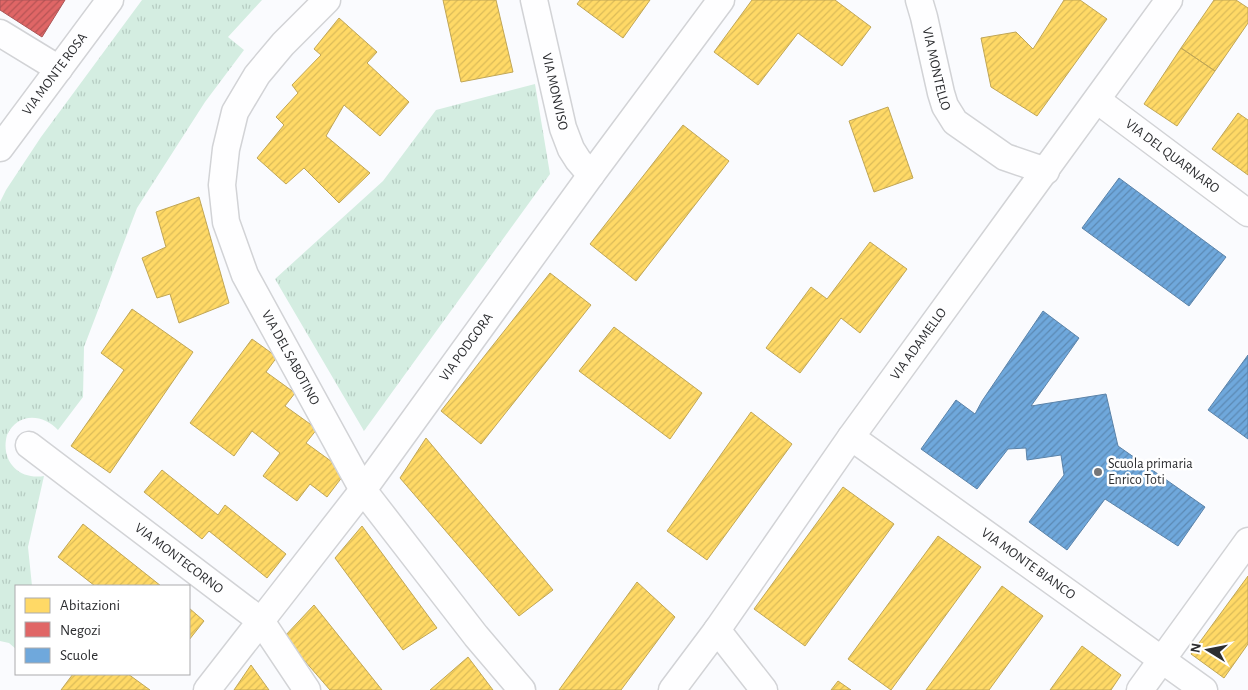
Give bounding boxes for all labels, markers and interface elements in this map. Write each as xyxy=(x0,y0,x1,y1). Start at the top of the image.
street label: VIA MONTELLO xyxy=(920,26,953,112)
street label: VIA MONTE ROSA xyxy=(20,30,90,118)
street label: VIA MONVISO xyxy=(539,52,570,132)
street label: VIA DEL QUARNARO xyxy=(1123,117,1222,196)
street label: VIA ADAMELLO xyxy=(888,305,949,382)
street label: VIA DEL SABOTINO xyxy=(259,308,322,407)
street label: VIA PODGORA xyxy=(437,310,496,384)
place label: Scuola primaria Enrico Toti xyxy=(1108,457,1193,487)
marker: Scuola primaria Enrico Toti xyxy=(1092,466,1104,478)
street label: VIA MONTECORNO xyxy=(132,521,226,597)
street label: VIA MONTE BIANCO xyxy=(979,526,1078,602)
legend xyxy=(15,585,190,675)
text: Abitazioni xyxy=(60,598,120,613)
text: Negozi xyxy=(60,623,101,638)
north arrow xyxy=(1183,625,1233,675)
text: N xyxy=(1188,642,1204,654)
text: Scuole xyxy=(60,648,98,663)

